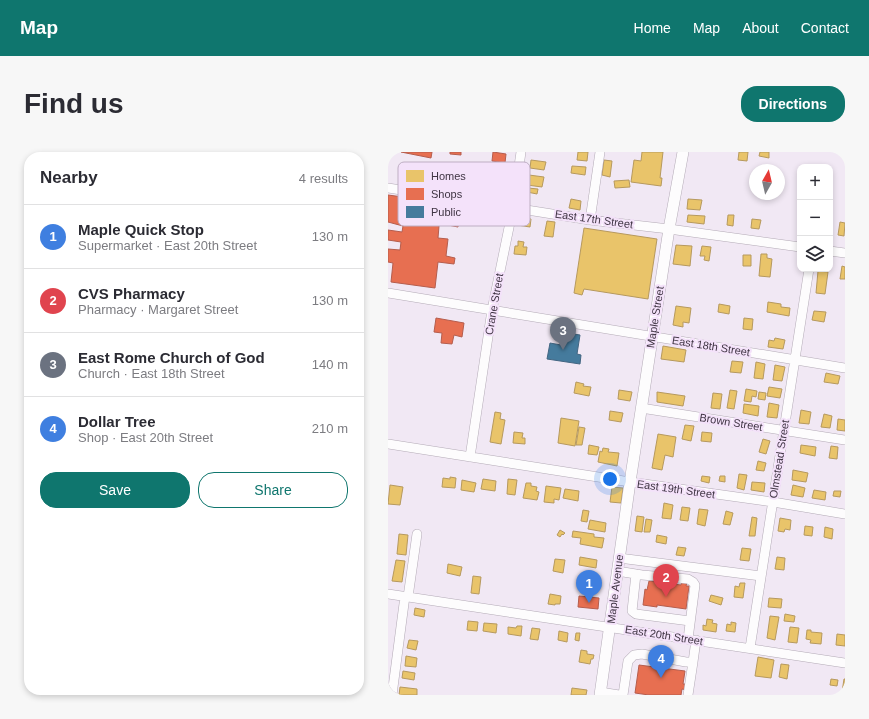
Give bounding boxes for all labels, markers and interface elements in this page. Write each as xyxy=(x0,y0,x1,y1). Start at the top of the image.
text: Map xyxy=(20,17,58,38)
text: Home xyxy=(634,20,671,36)
text: Map xyxy=(693,20,720,36)
text: About xyxy=(742,20,779,36)
text: Contact xyxy=(801,20,849,36)
button: Directions xyxy=(741,86,845,122)
text: Find us xyxy=(24,88,124,119)
legend xyxy=(398,162,530,226)
north arrow xyxy=(749,164,785,200)
map controls xyxy=(797,164,833,272)
button: + xyxy=(797,164,833,200)
text: Nearby xyxy=(40,168,98,187)
text: Homes xyxy=(431,170,466,182)
text: 4 results xyxy=(299,171,348,186)
text: Shops xyxy=(431,188,463,200)
button: − xyxy=(797,200,833,236)
text: Public xyxy=(431,206,461,218)
street label: East 17th Street xyxy=(554,208,634,230)
text: Maple Quick Stop xyxy=(78,221,204,238)
text: 1 xyxy=(49,229,57,244)
text: 130 m xyxy=(312,229,348,244)
button: layers xyxy=(797,236,833,272)
text: Supermarket · East 20th Street xyxy=(78,238,257,253)
street label: Crane Street xyxy=(483,272,505,336)
text: CVS Pharmacy xyxy=(78,285,185,302)
street label: Maple Street xyxy=(644,285,666,349)
text: 2 xyxy=(49,293,57,308)
text: 130 m xyxy=(312,293,348,308)
text: Pharmacy · Margaret Street xyxy=(78,302,238,317)
pin: 3 xyxy=(550,317,576,350)
street label: East 18th Street xyxy=(671,334,751,358)
text: East Rome Church of God xyxy=(78,349,265,366)
text: 3 xyxy=(49,357,57,372)
text: 140 m xyxy=(312,357,348,372)
text: Church · East 18th Street xyxy=(78,366,225,381)
street label: Brown Street xyxy=(699,411,763,433)
text: Dollar Tree xyxy=(78,413,156,430)
street label: Olmstead Street xyxy=(767,419,791,499)
text: 4 xyxy=(49,421,57,436)
text: 210 m xyxy=(312,421,348,436)
text: Shop · East 20th Street xyxy=(78,430,213,445)
your location xyxy=(600,469,620,489)
button: Save xyxy=(40,472,190,508)
button: Share xyxy=(198,472,348,508)
street label: East 19th Street xyxy=(636,478,716,500)
street label: Maple Avenue xyxy=(605,554,625,624)
pin: 2 xyxy=(653,564,679,597)
pin: 1 xyxy=(576,570,602,603)
street label: East 20th Street xyxy=(624,623,704,647)
pin: 4 xyxy=(648,645,674,678)

